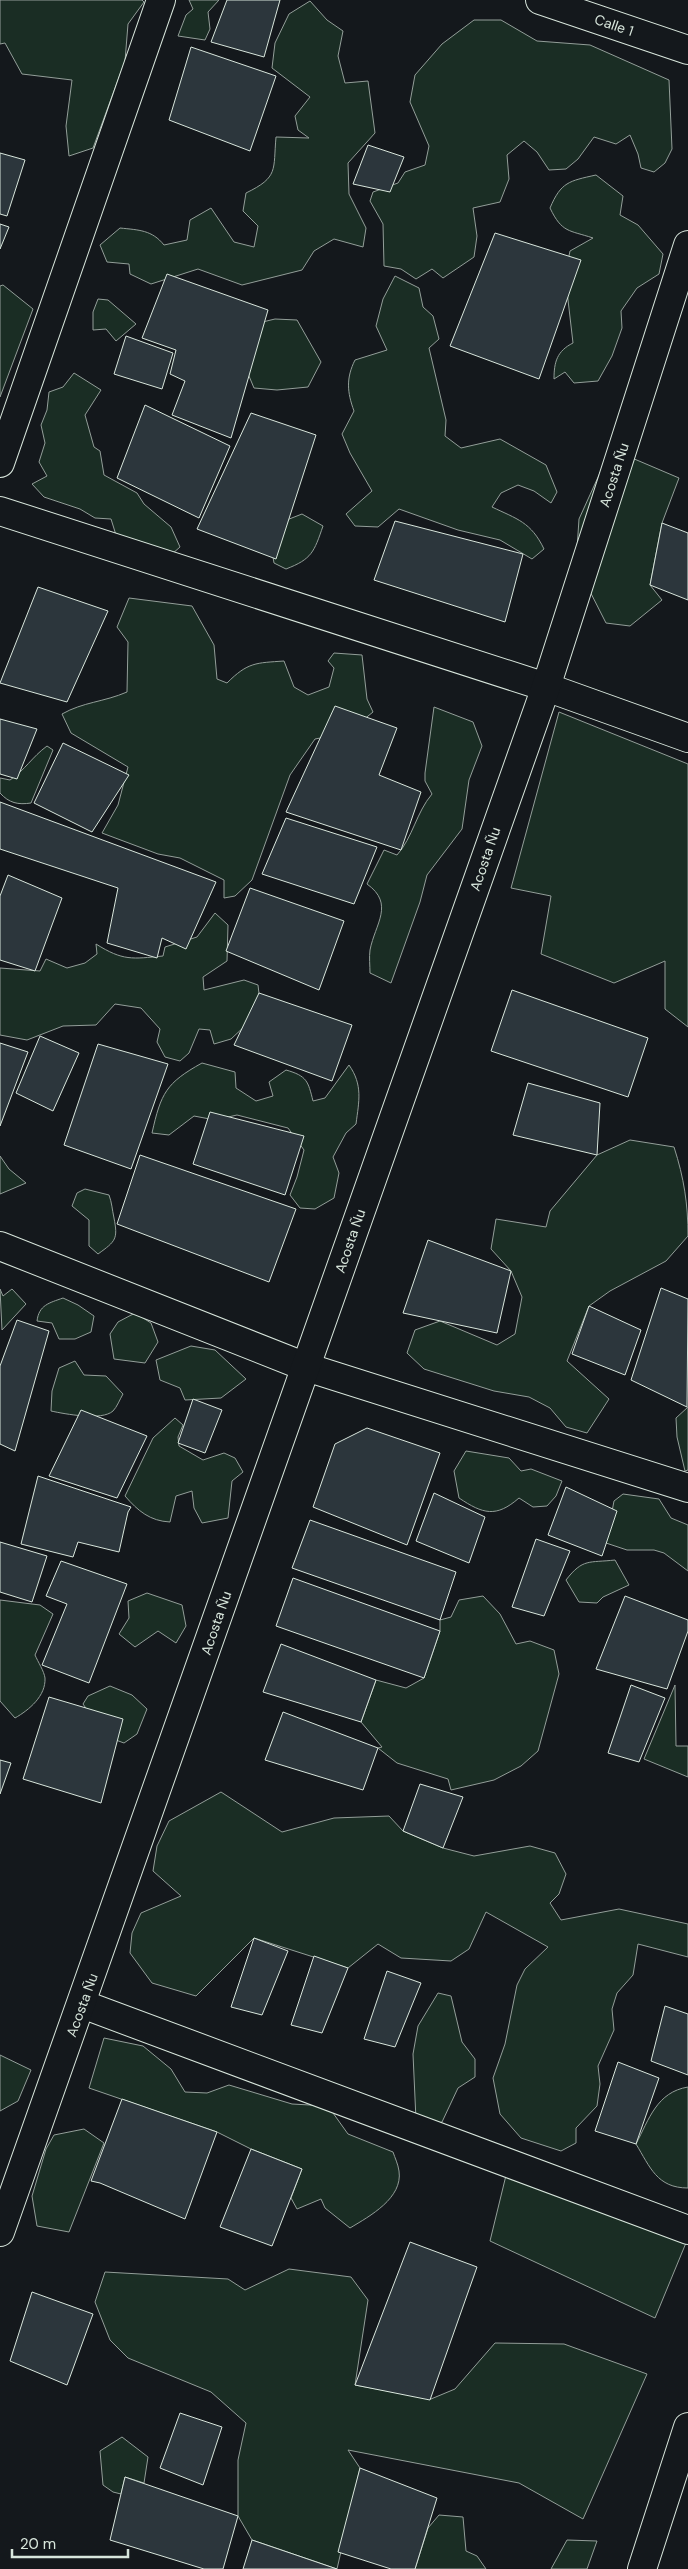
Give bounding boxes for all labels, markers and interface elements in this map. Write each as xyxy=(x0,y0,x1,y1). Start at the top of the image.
street label: Calle 1 xyxy=(592,10,636,40)
street label: Acosta Ñu xyxy=(595,441,633,509)
street label: Acosta Ñu xyxy=(466,825,504,893)
street label: Acosta Ñu xyxy=(331,1207,369,1275)
street label: Acosta Ñu xyxy=(197,1589,235,1657)
street label: Acosta Ñu xyxy=(62,1971,102,2039)
scale bar xyxy=(12,2526,129,2558)
text: 20 m xyxy=(20,2534,56,2554)

